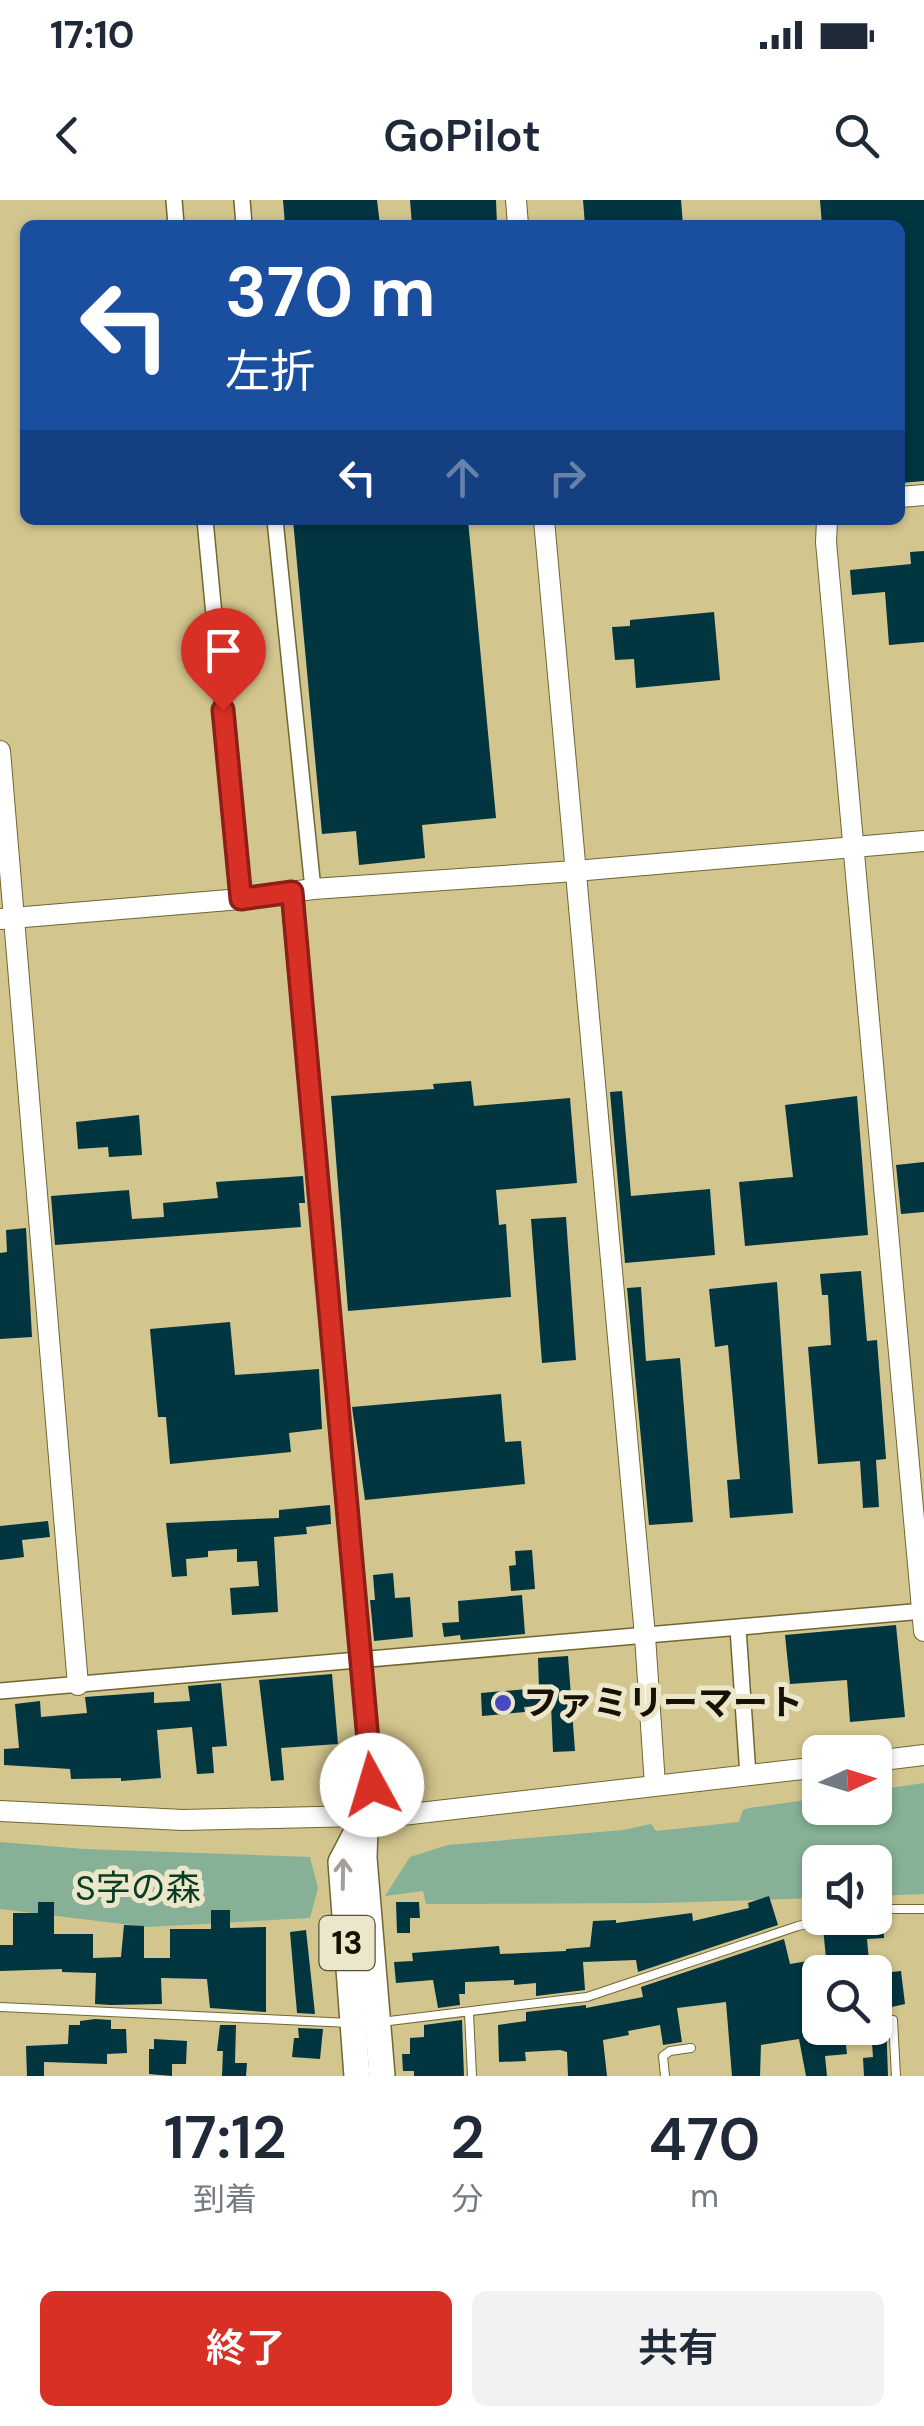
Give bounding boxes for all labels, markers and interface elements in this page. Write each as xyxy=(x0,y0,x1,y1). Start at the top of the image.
text: 17:10 xyxy=(50,10,134,60)
text: GoPilot xyxy=(383,106,541,165)
icon: back xyxy=(40,108,95,163)
icon: search xyxy=(829,108,884,163)
text: 370 m xyxy=(225,247,436,338)
icon: left xyxy=(60,260,190,390)
text: 左折 xyxy=(225,342,315,401)
icon: left xyxy=(330,450,385,505)
icon: ahead xyxy=(435,450,490,505)
icon: right xyxy=(540,450,595,505)
pin xyxy=(181,608,266,711)
icon: arrive xyxy=(196,623,251,678)
place label: ファミリーマート xyxy=(523,1680,803,1726)
marker: ファミリーマート xyxy=(492,1692,514,1714)
position arrow xyxy=(320,1733,424,1837)
north arrow xyxy=(802,1735,892,1825)
map controls xyxy=(802,1735,892,2045)
button: sound xyxy=(802,1845,892,1935)
one-way arrow xyxy=(334,1859,352,1892)
park label: S字の森 xyxy=(75,1865,201,1911)
road number: 13 xyxy=(320,1916,374,1970)
button: search xyxy=(802,1955,892,2045)
text: 17:12 xyxy=(164,2098,287,2177)
text: 2 xyxy=(450,2098,485,2177)
text: 470 xyxy=(648,2100,760,2179)
text: m xyxy=(690,2175,719,2217)
text: 到着 xyxy=(193,2178,257,2220)
text: 分 xyxy=(452,2178,484,2220)
button: 終了 xyxy=(40,2291,452,2406)
button: 共有 xyxy=(472,2291,884,2406)

